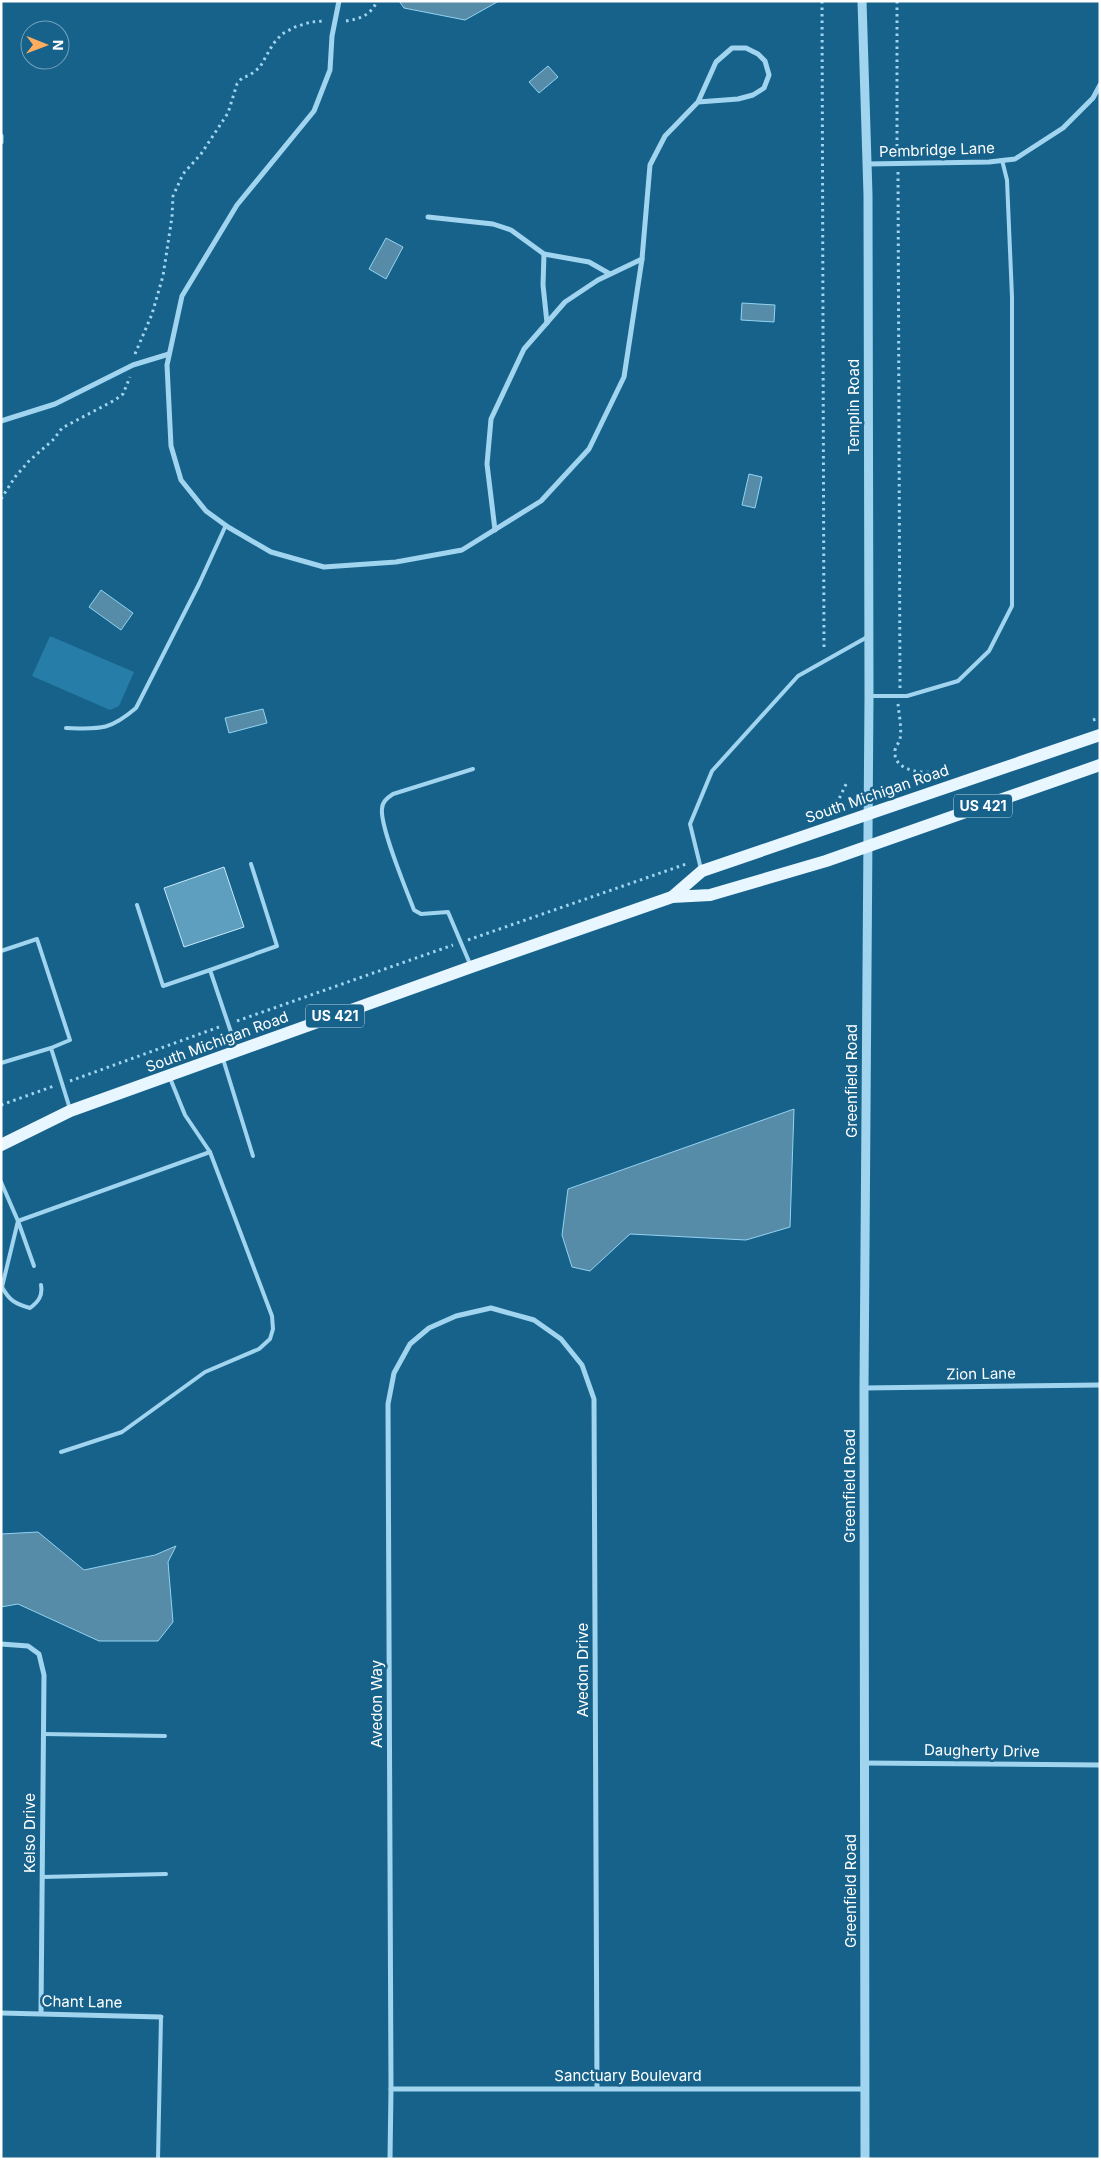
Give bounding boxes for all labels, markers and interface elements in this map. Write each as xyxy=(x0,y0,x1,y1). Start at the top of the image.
north arrow xyxy=(20,20,70,70)
text: N xyxy=(50,40,67,51)
street label: Pembridge Lane xyxy=(879,138,995,161)
street label: Templin Road xyxy=(844,359,863,455)
street label: South Michigan Road xyxy=(803,760,951,827)
road number: US 421 xyxy=(954,794,1012,818)
road number: US 421 xyxy=(306,1004,364,1028)
street label: South Michigan Road xyxy=(143,1007,291,1076)
street label: Greenfield Road xyxy=(842,1024,861,1138)
street label: Zion Lane xyxy=(946,1363,1016,1384)
street label: Greenfield Road xyxy=(840,1429,859,1543)
street label: Avedon Drive xyxy=(573,1623,592,1717)
street label: Avedon Way xyxy=(367,1659,386,1748)
street label: Daugherty Drive xyxy=(924,1740,1040,1761)
street label: Kelso Drive xyxy=(20,1793,39,1873)
street label: Greenfield Road xyxy=(841,1834,860,1948)
street label: Chant Lane xyxy=(41,1991,123,2012)
street label: Sanctuary Boulevard xyxy=(554,2066,702,2085)

